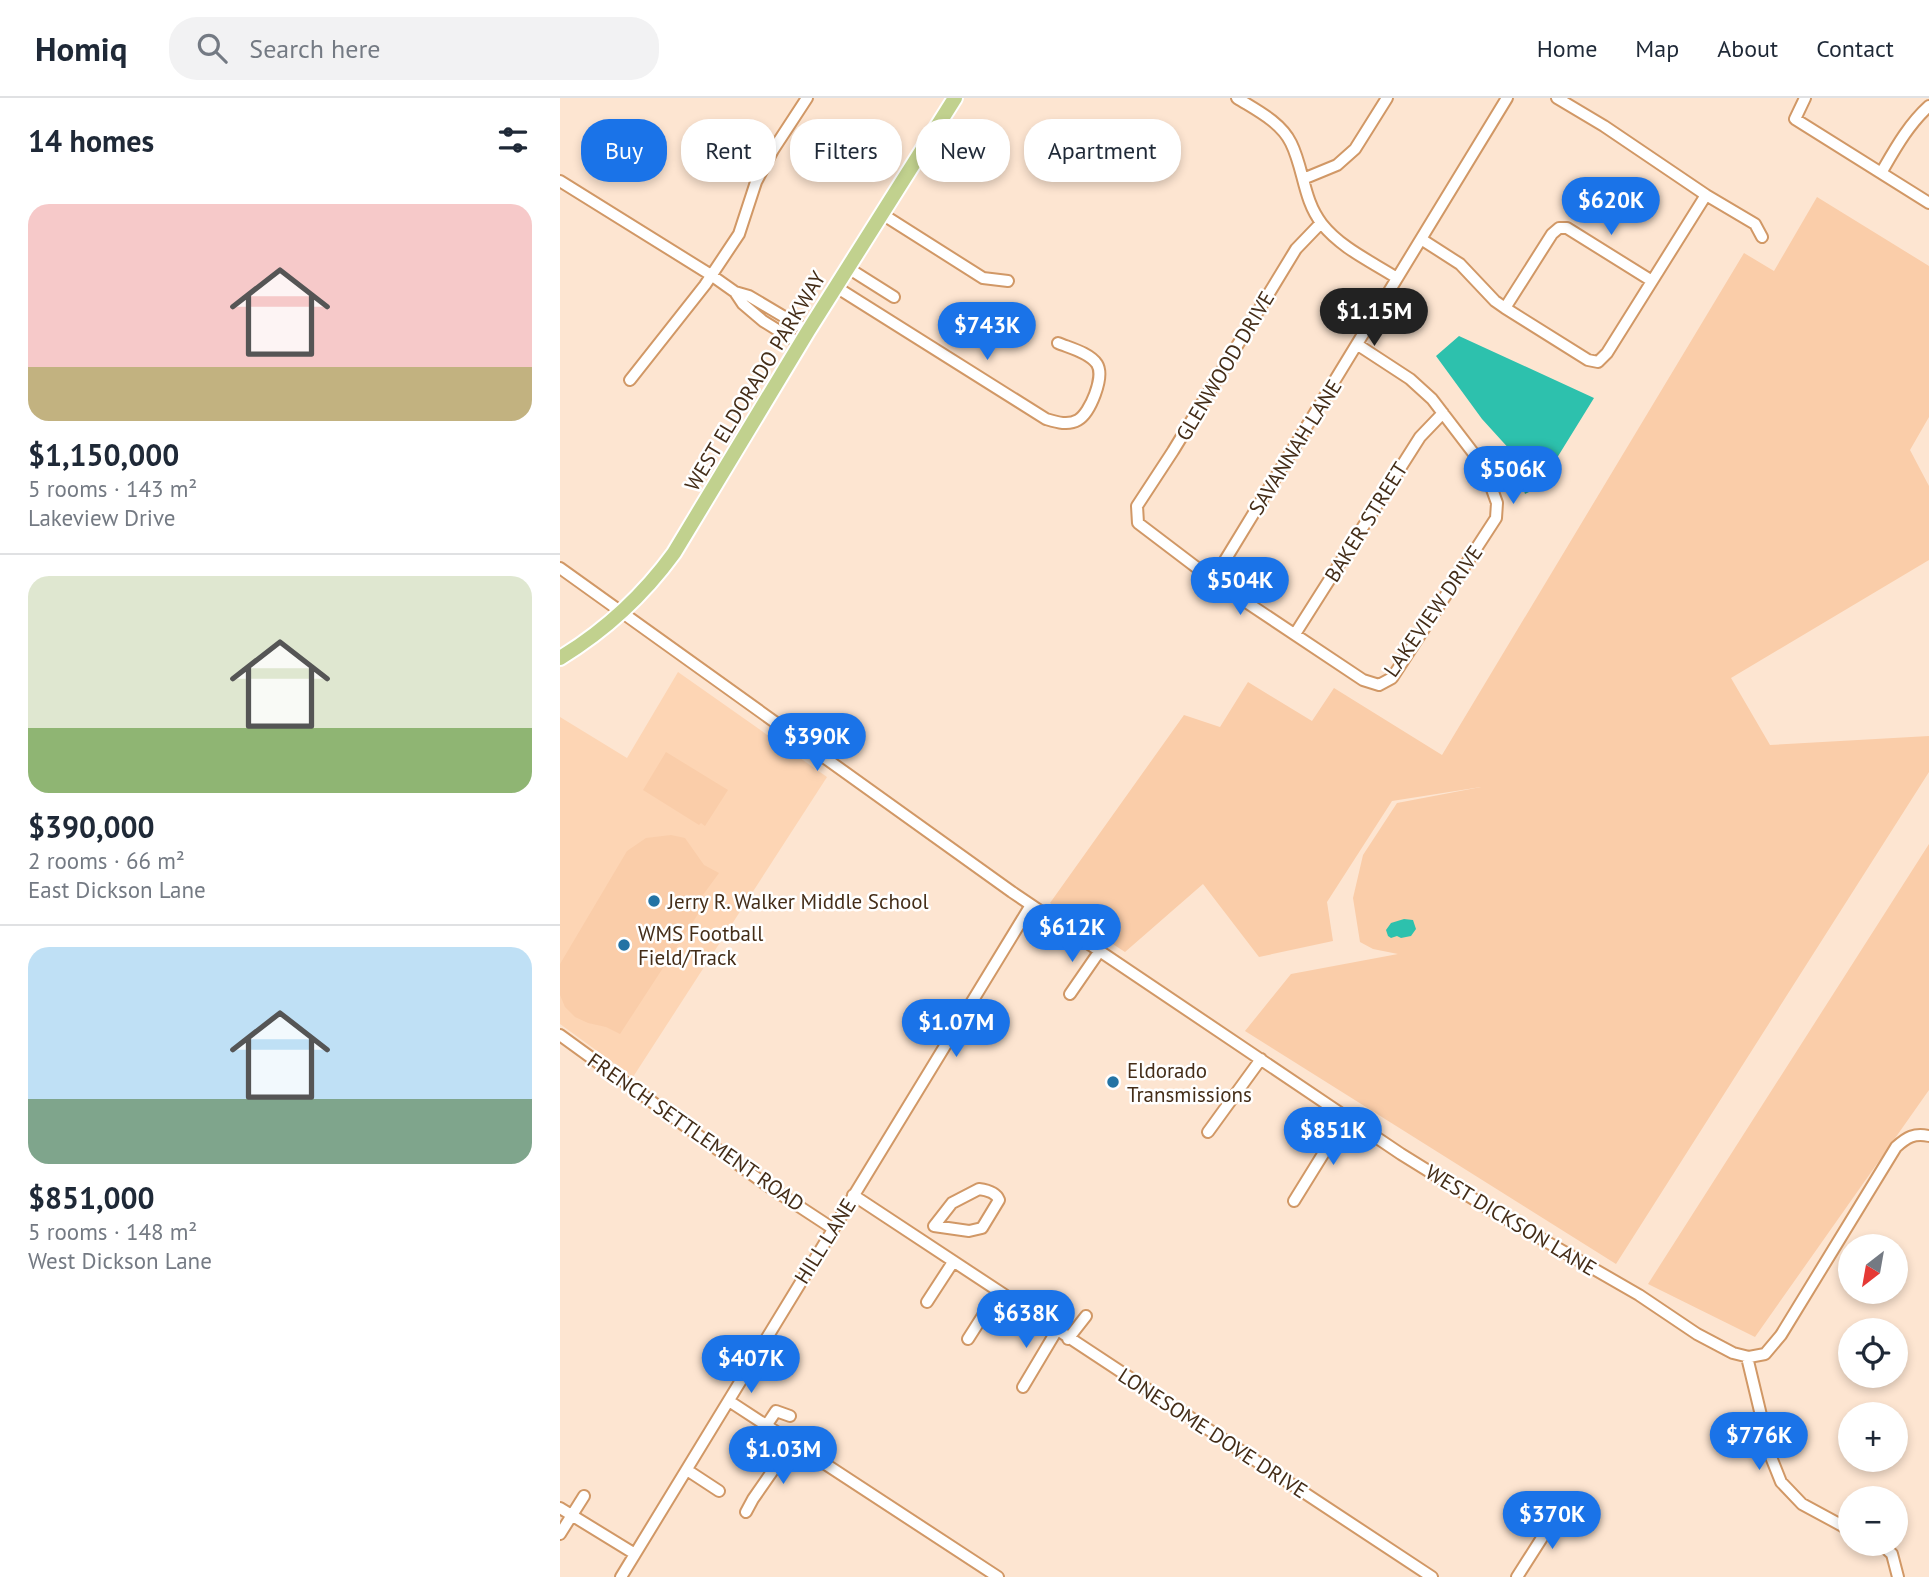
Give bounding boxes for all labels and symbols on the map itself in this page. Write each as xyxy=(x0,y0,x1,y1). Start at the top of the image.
pin: $620K xyxy=(1562,178,1660,237)
street label: WEST ELDORADO PARKWAY xyxy=(679,266,832,496)
street label: GLENWOOD DRIVE xyxy=(1170,286,1280,446)
pin: $1.15M xyxy=(1317,288,1431,348)
pin: $743K xyxy=(938,302,1036,362)
street label: SAVANNAH LANE xyxy=(1243,374,1347,520)
pin: $506K xyxy=(1464,446,1562,506)
street label: BAKER STREET xyxy=(1318,457,1414,587)
street label: LAKEVIEW DRIVE xyxy=(1378,540,1488,682)
pin: $504K xyxy=(1191,558,1289,617)
pin: $390K xyxy=(768,714,866,773)
place label: Jerry R. Walker Middle School xyxy=(667,888,929,915)
marker: Jerry R. Walker Middle School xyxy=(646,893,662,909)
pin: $612K xyxy=(1023,904,1121,964)
place label: WMS Football Field/Track xyxy=(638,920,763,971)
marker: WMS Football Field/Track xyxy=(616,937,632,953)
pin: $1.07M xyxy=(899,1000,1013,1059)
street label: FRENCH SETTLEMENT ROAD xyxy=(582,1047,810,1217)
place label: Eldorado Transmissions xyxy=(1127,1057,1252,1108)
marker: Eldorado Transmissions xyxy=(1105,1074,1121,1090)
pin: $851K xyxy=(1284,1108,1382,1167)
street label: WEST DICKSON LANE xyxy=(1421,1158,1601,1282)
street label: HILL LANE xyxy=(788,1193,862,1289)
north arrow xyxy=(1838,1234,1908,1304)
pin: $638K xyxy=(977,1290,1075,1350)
pin: $407K xyxy=(702,1336,800,1395)
street label: LONESOME DOVE DRIVE xyxy=(1113,1362,1313,1504)
pin: $776K xyxy=(1710,1412,1808,1472)
pin: $1.03M xyxy=(726,1426,840,1486)
pin: $370K xyxy=(1503,1492,1601,1551)

